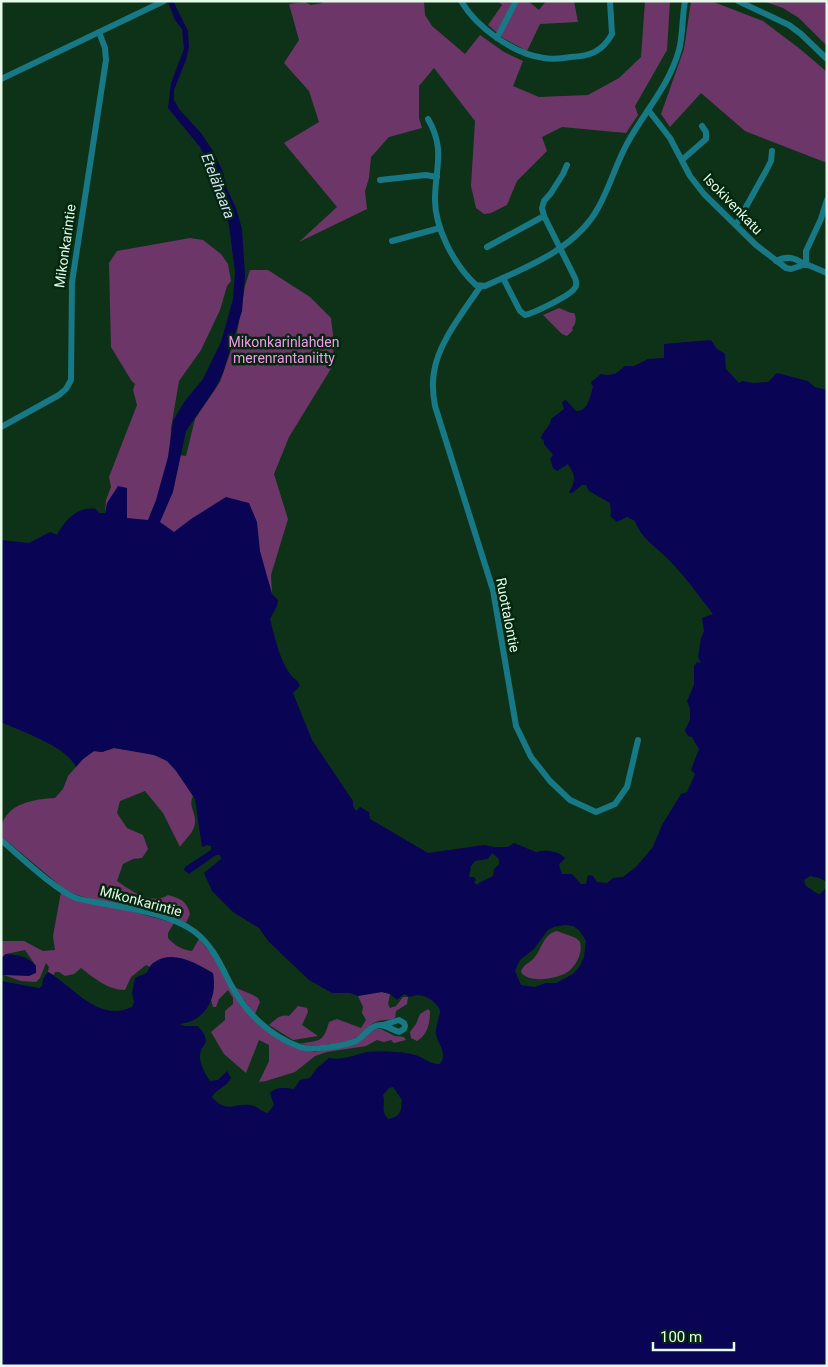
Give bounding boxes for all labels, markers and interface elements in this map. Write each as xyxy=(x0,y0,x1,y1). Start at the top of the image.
water label: Etelähaara xyxy=(197,151,239,221)
street label: Isokivenkatu xyxy=(700,170,766,238)
street label: Mikonkarintie xyxy=(51,203,79,289)
park label: Mikonkarinlahden merenrantaniitty xyxy=(229,334,339,366)
street label: Ruottalontie xyxy=(493,576,523,654)
street label: Mikonkarintie xyxy=(98,882,184,920)
scale bar xyxy=(653,1320,734,1352)
text: 100 m xyxy=(660,1328,702,1346)

